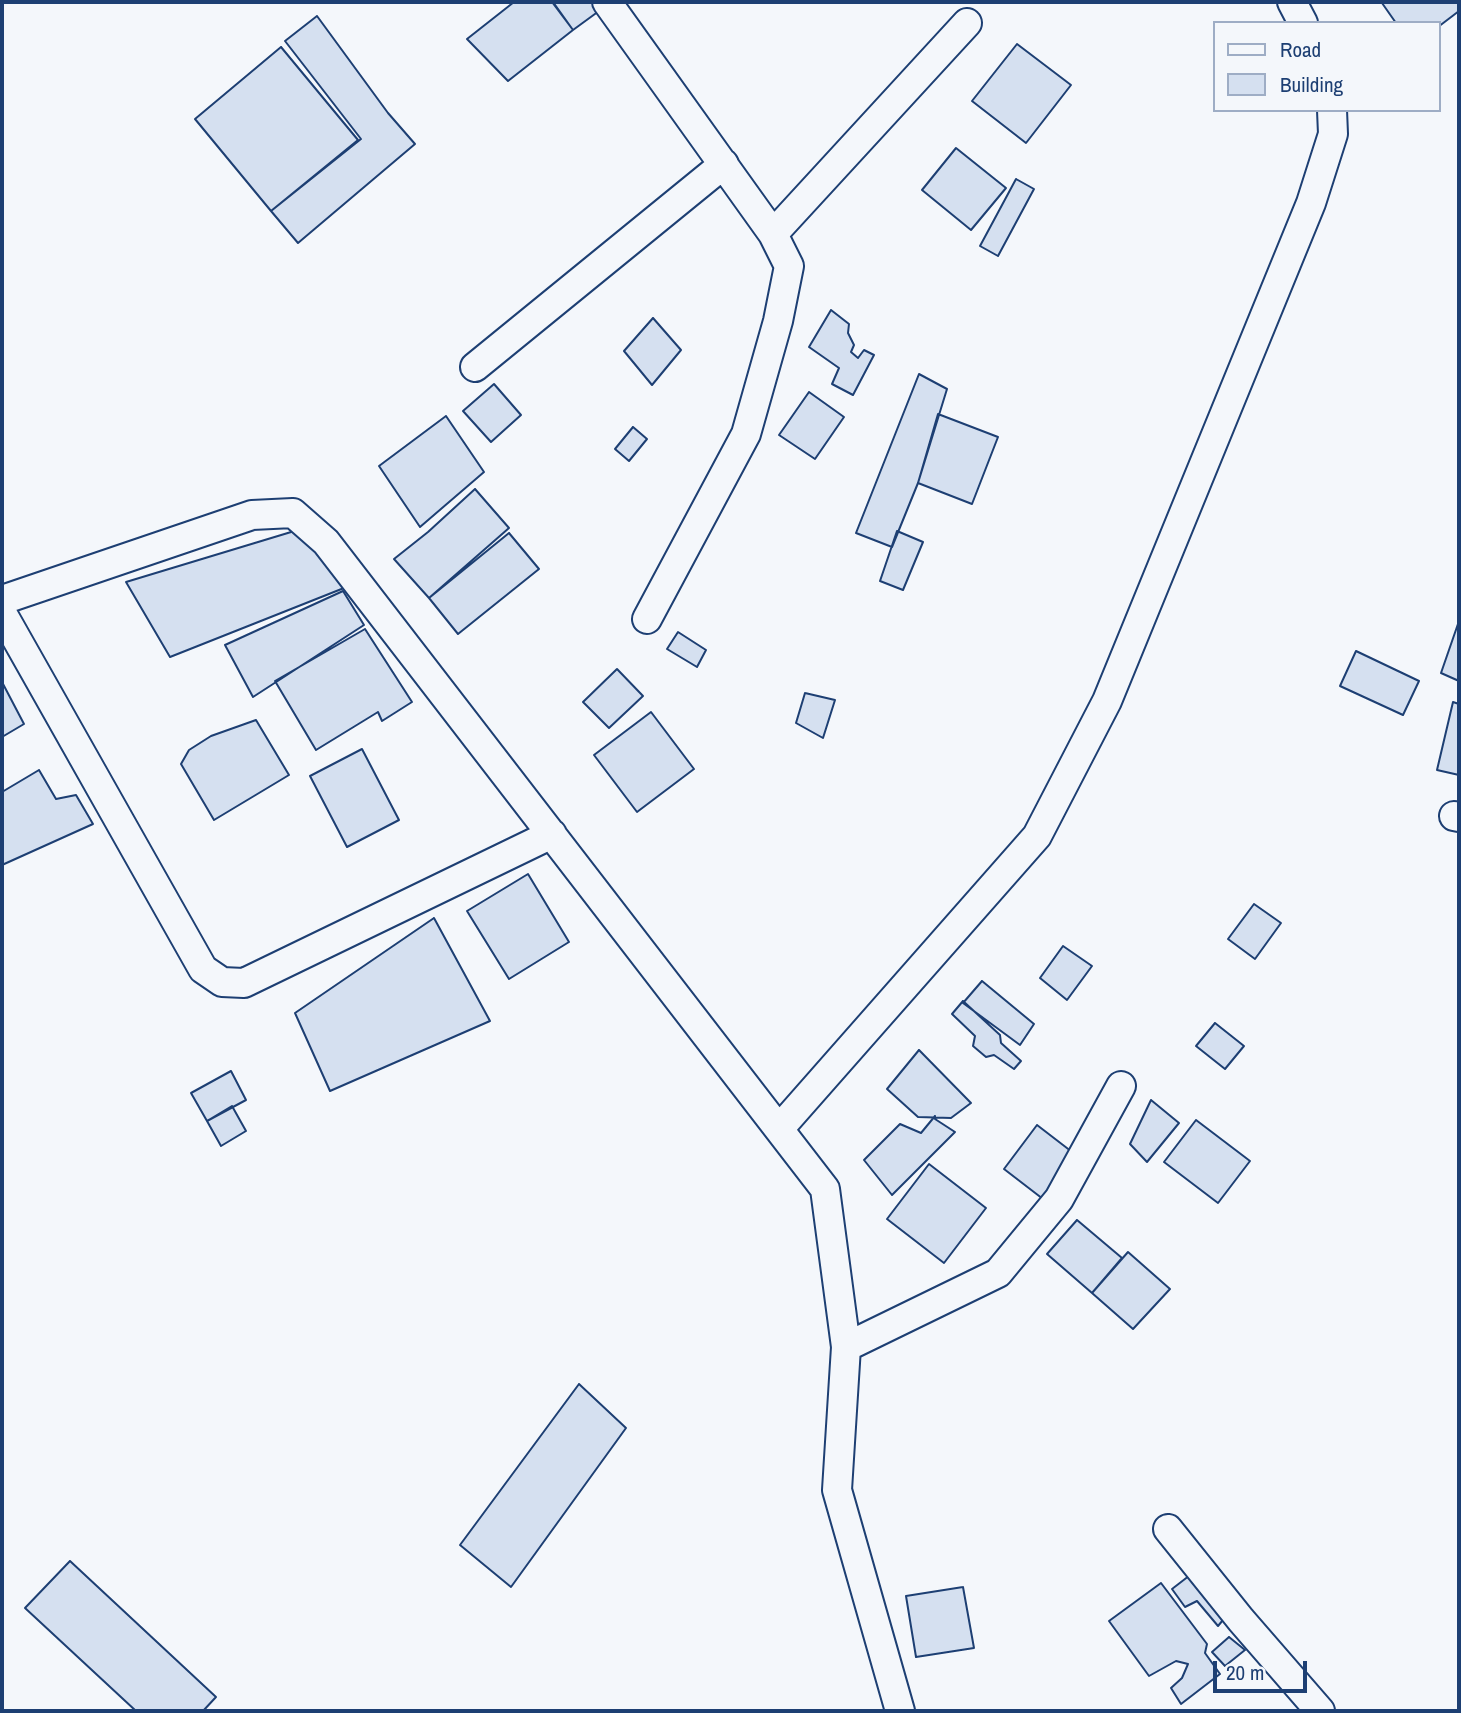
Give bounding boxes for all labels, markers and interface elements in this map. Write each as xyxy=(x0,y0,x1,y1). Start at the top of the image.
legend xyxy=(1212,21,1440,112)
text: Road xyxy=(1280,35,1321,64)
text: Building xyxy=(1280,70,1343,99)
scale bar xyxy=(1216,1646,1310,1690)
text: 20 m xyxy=(1226,1658,1264,1687)

